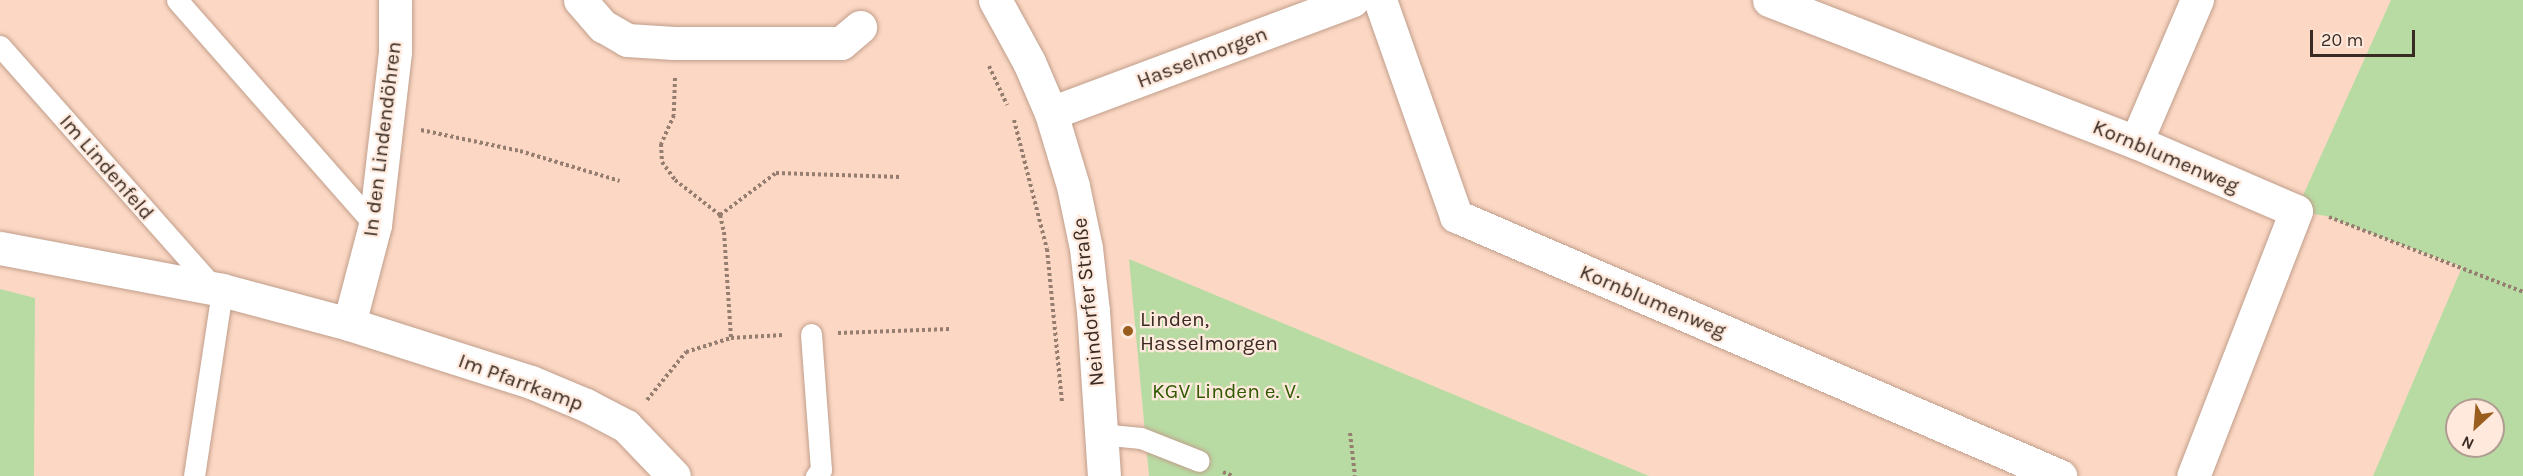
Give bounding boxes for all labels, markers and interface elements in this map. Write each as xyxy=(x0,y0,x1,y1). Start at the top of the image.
scale bar xyxy=(2313,18,2418,56)
street label: Hasselmorgen xyxy=(1133,21,1271,93)
text: 20 m xyxy=(2321,29,2363,51)
street label: In den Lindendöhren xyxy=(358,40,406,238)
street label: Im Lindenfeld xyxy=(54,109,160,225)
street label: Kornblumenweg xyxy=(2089,114,2243,198)
street label: Neindorfer Straße xyxy=(1067,216,1109,388)
street label: Kornblumenweg xyxy=(1576,259,1730,343)
place label: Linden, Hasselmorgen xyxy=(1140,306,1278,356)
marker: Linden, Hasselmorgen xyxy=(1121,324,1135,338)
street label: Im Pfarrkamp xyxy=(455,348,587,416)
park label: KGV Linden e. V. xyxy=(1152,378,1300,404)
north arrow xyxy=(2445,398,2505,458)
text: N xyxy=(2458,432,2477,454)

